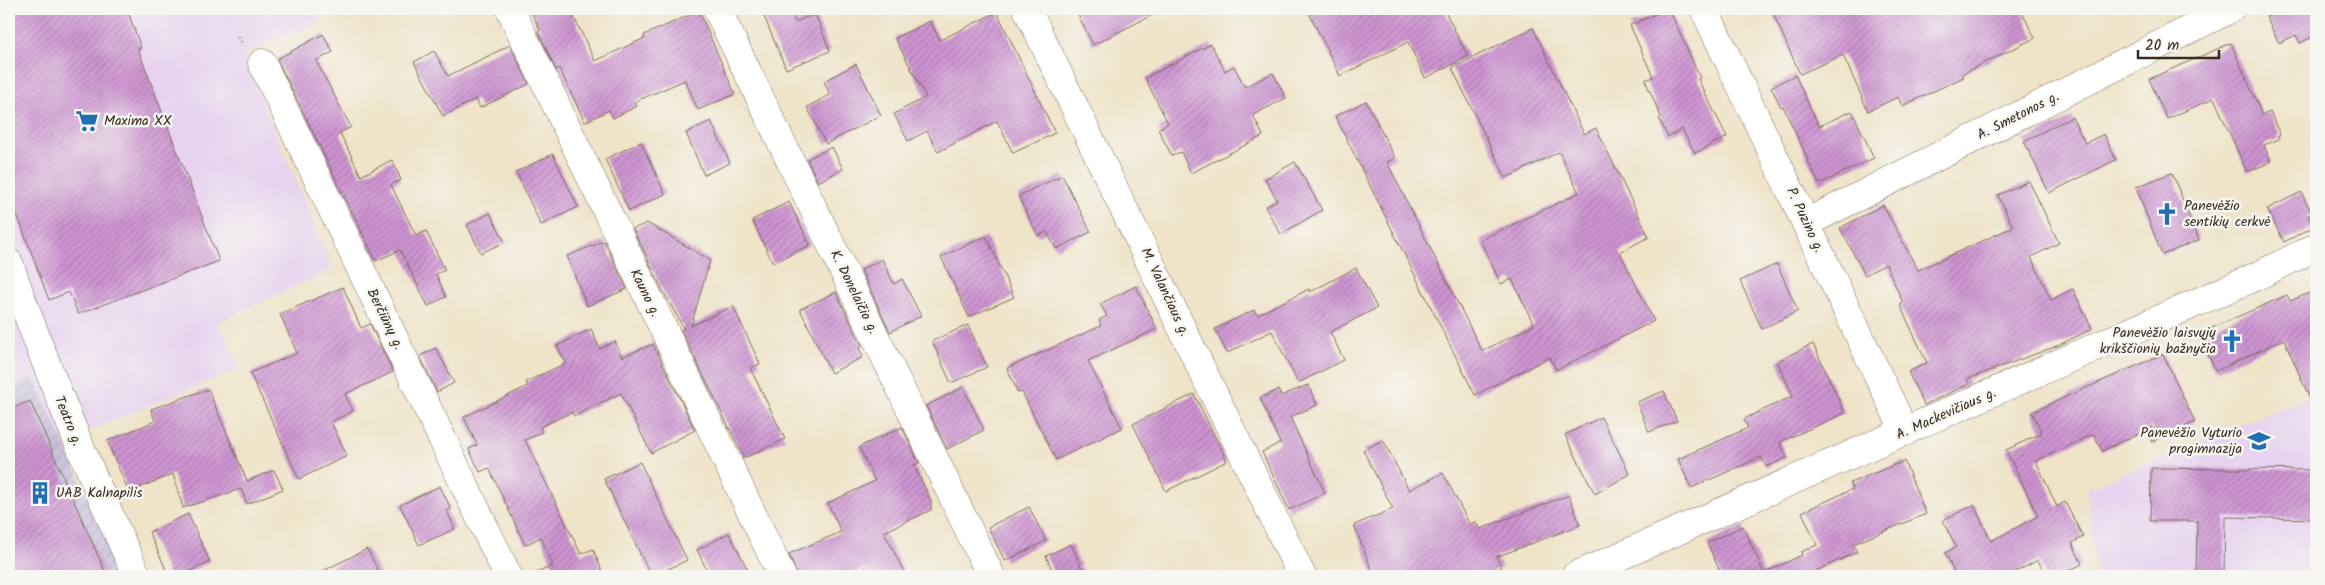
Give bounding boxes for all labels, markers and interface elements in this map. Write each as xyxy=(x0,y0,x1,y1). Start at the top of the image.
scale bar xyxy=(2138,28,2219,60)
text: 20 m xyxy=(2145,34,2179,58)
street label: A. Smetonos g. xyxy=(1973,86,2063,146)
supermarket icon: Maxima XX xyxy=(74,108,100,134)
place label: Maxima XX xyxy=(104,110,172,132)
street label: P. Puzino g. xyxy=(1780,184,1830,256)
place label: Panevėžio sentikių cerkvė xyxy=(2184,195,2270,233)
church icon: Panevėžio sentikių cerkvė xyxy=(2154,201,2180,227)
street label: M. Valančiaus g. xyxy=(1135,244,1195,340)
street label: K. Donelaičio g. xyxy=(824,246,884,338)
street label: Kauno g. xyxy=(624,265,666,321)
street label: Berčiūnų g. xyxy=(361,285,409,353)
place label: Panevėžio laisvųjų krikščionių bažnyčia xyxy=(2100,322,2216,360)
church icon: Panevėžio laisvųjų krikščionių bažnyčia xyxy=(2219,328,2245,354)
street label: A. Mackevičiaus g. xyxy=(1892,382,2000,446)
street label: Teatro g. xyxy=(48,393,88,449)
place label: Panevėžio Vyturio progimnazija xyxy=(2140,422,2242,460)
school or university icon: Panevėžio Vyturio progimnazija xyxy=(2246,428,2272,454)
building icon: UAB Kalnapilis xyxy=(27,480,53,506)
place label: UAB Kalnapilis xyxy=(56,482,142,504)

